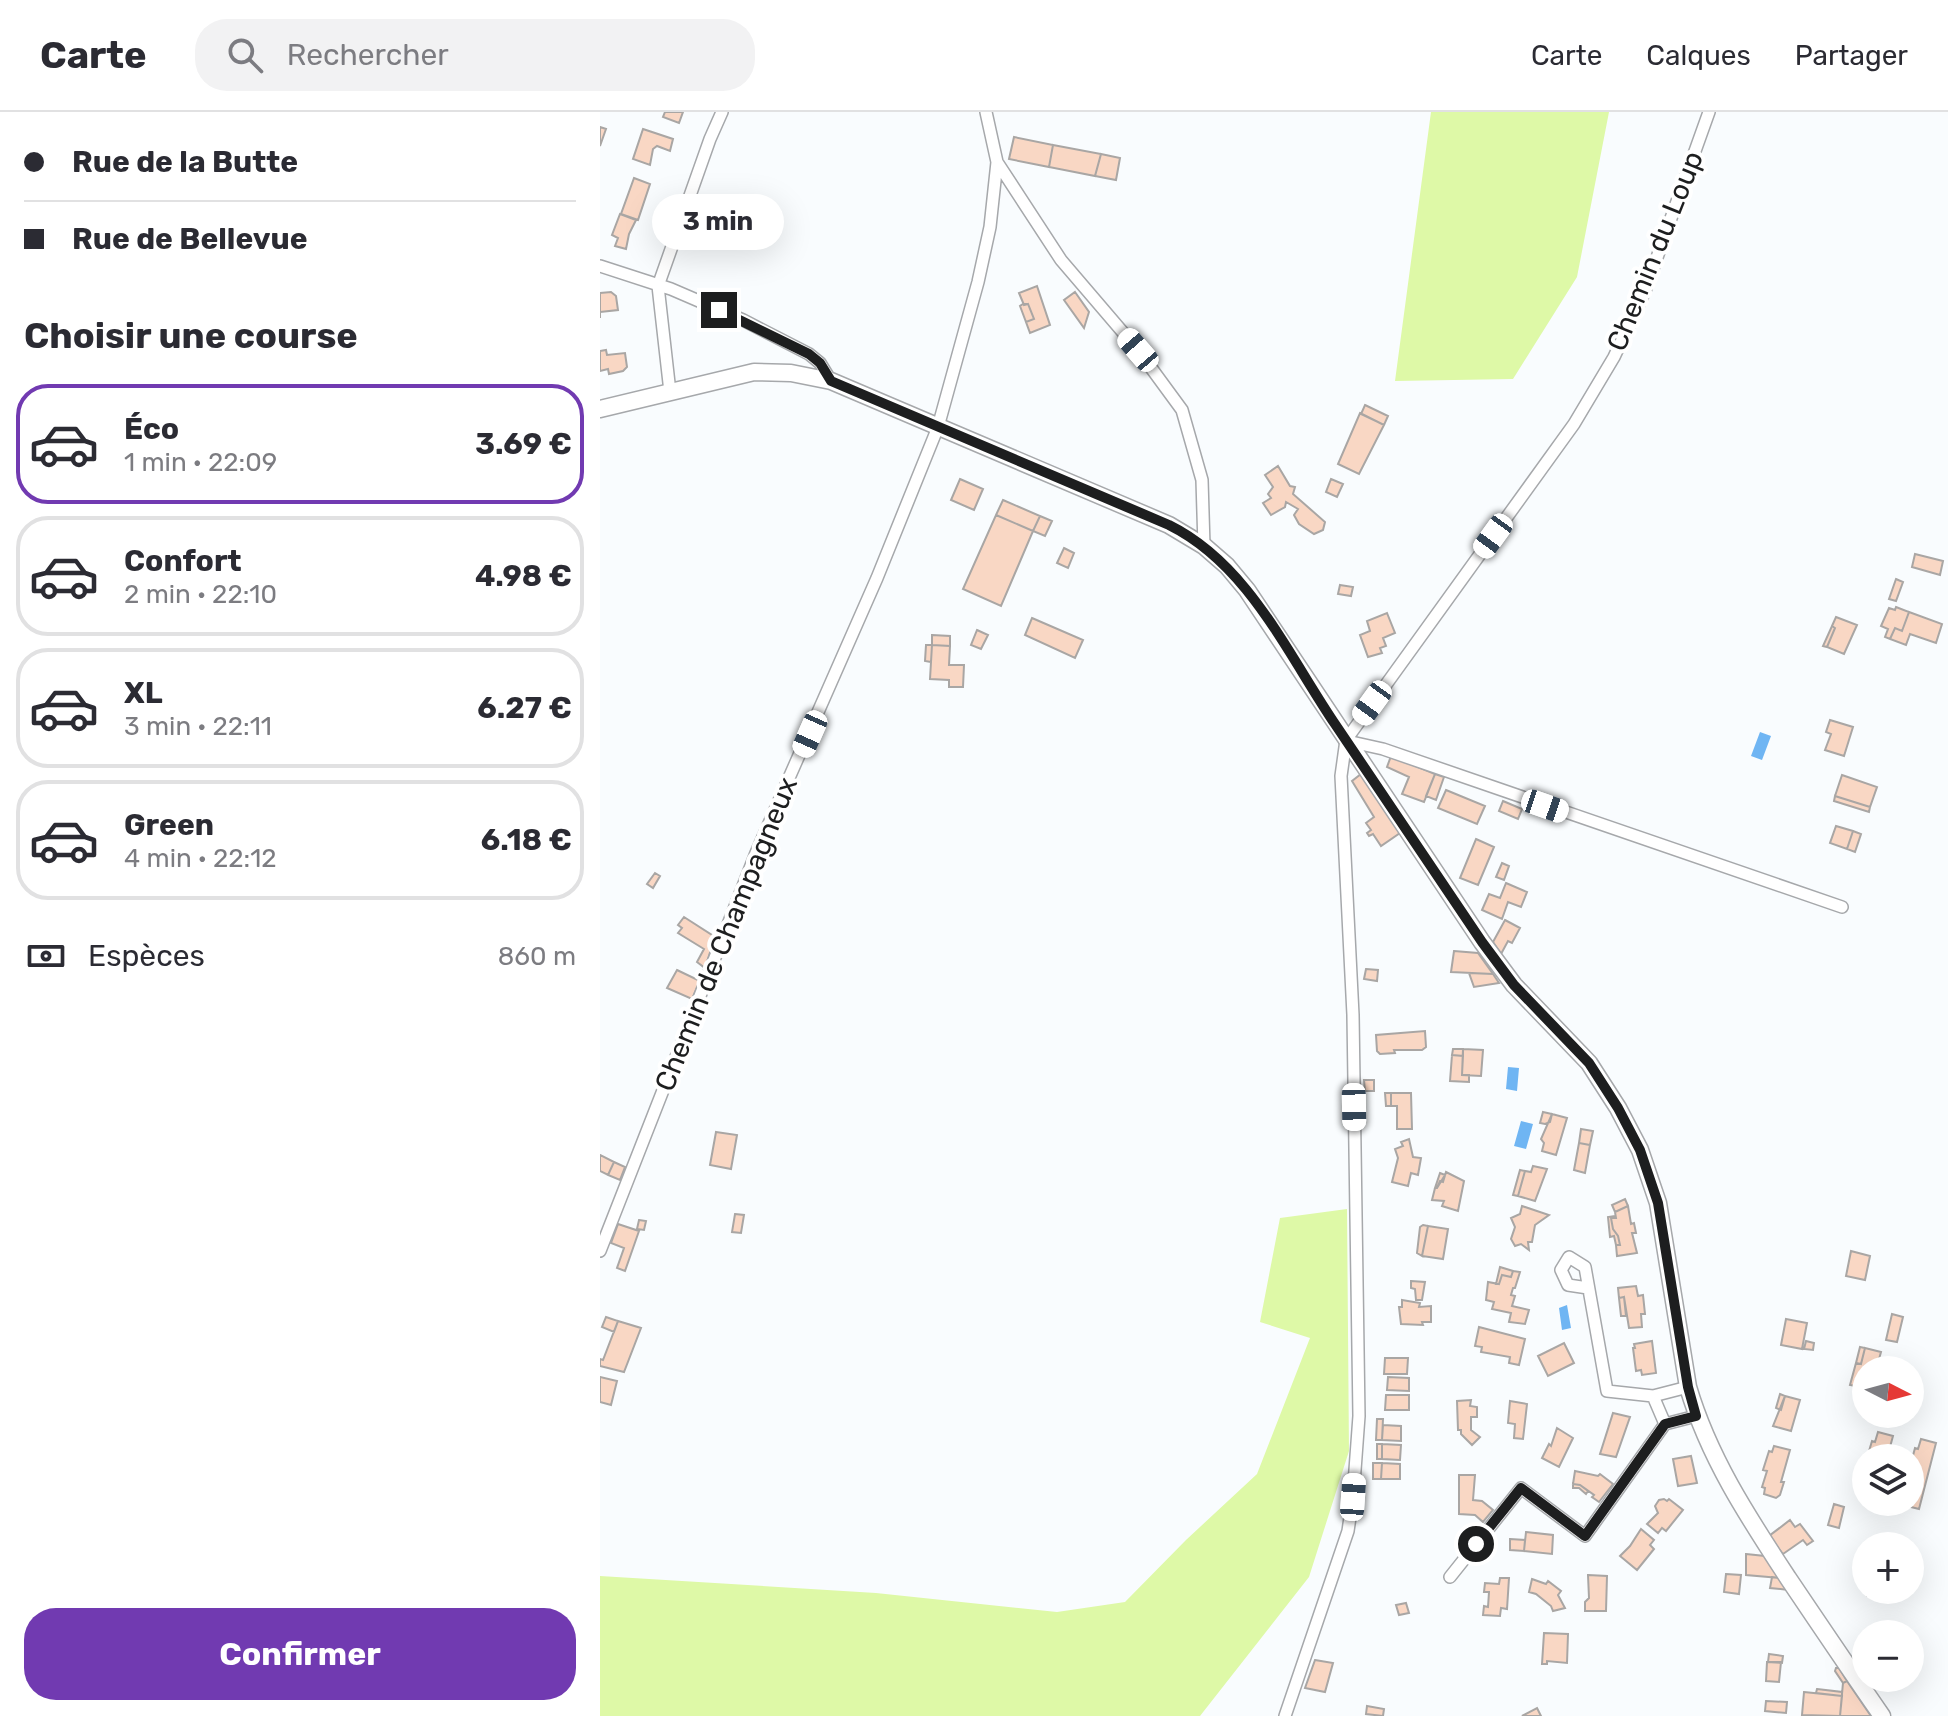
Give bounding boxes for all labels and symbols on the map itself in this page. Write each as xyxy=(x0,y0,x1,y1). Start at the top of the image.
street label: Chemin du Loup xyxy=(1600,146,1710,356)
callout: 3 min xyxy=(653,194,785,250)
route end xyxy=(701,292,737,328)
car xyxy=(1113,324,1163,376)
car xyxy=(1469,510,1517,562)
car xyxy=(1348,677,1396,729)
car xyxy=(789,707,831,761)
street label: Chemin de Champagneux xyxy=(648,772,804,1096)
car xyxy=(1518,787,1572,825)
car xyxy=(1342,1083,1366,1131)
north arrow xyxy=(1852,1356,1924,1428)
car xyxy=(1339,1472,1367,1522)
route start xyxy=(1458,1526,1494,1562)

